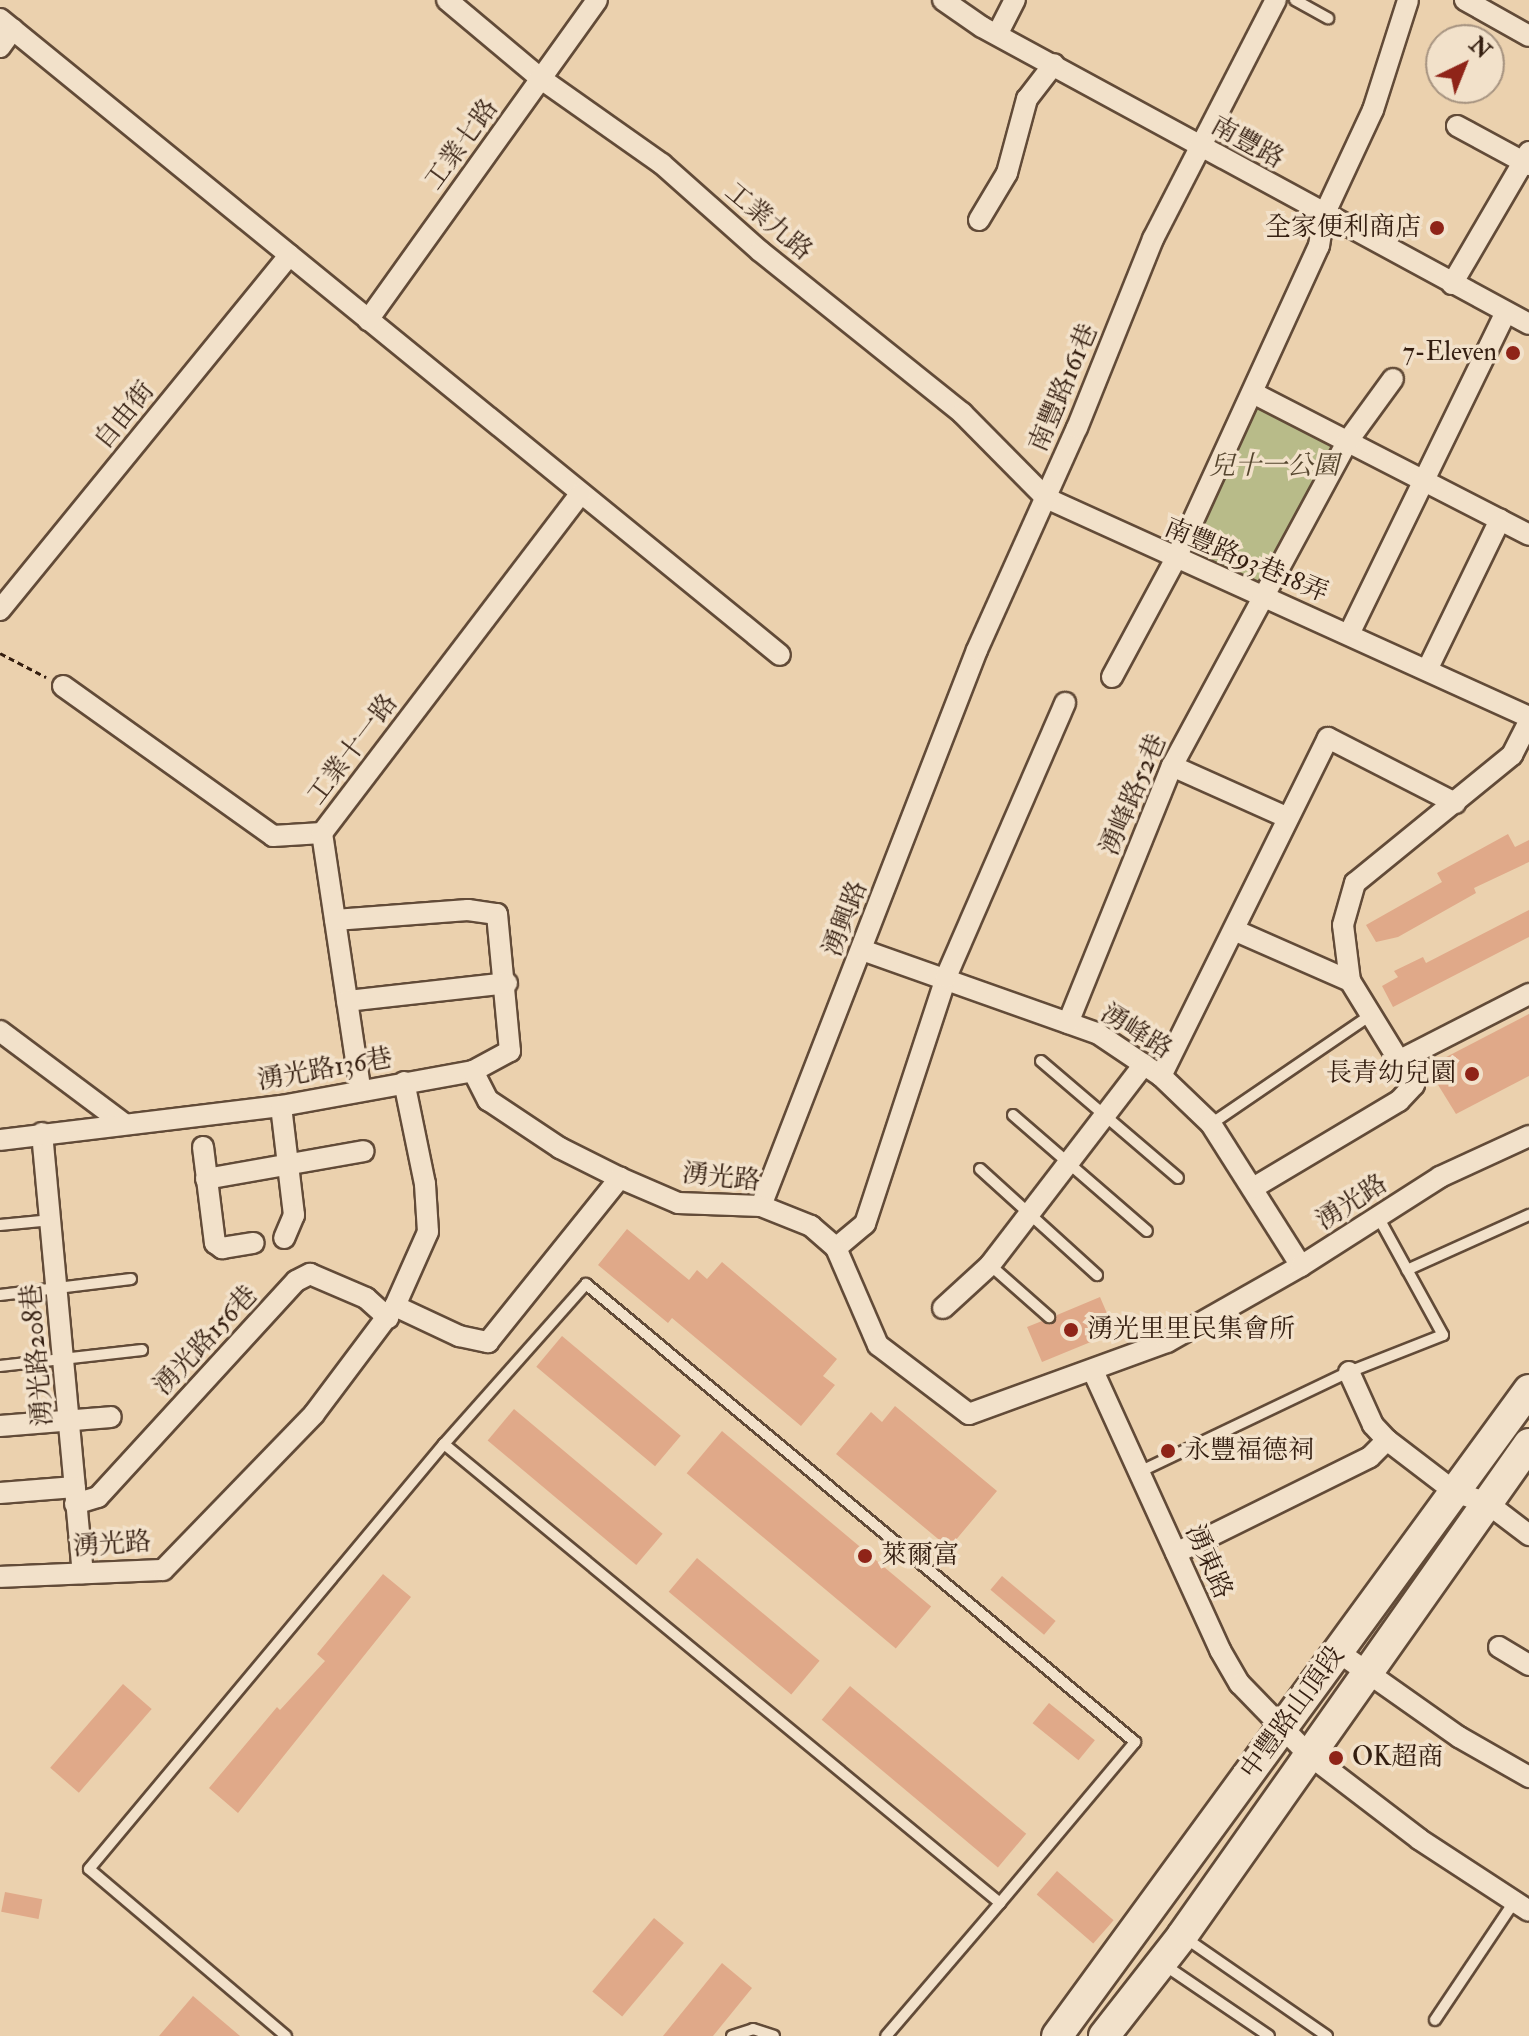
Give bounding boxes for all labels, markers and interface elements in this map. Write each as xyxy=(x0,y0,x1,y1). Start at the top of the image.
north arrow xyxy=(1425,24,1505,104)
text: N xyxy=(1463,31,1497,65)
street label: 工業七路 xyxy=(419,94,505,196)
street label: 南豐路 xyxy=(1205,110,1289,176)
street label: 工業九路 xyxy=(718,177,818,267)
place label: 全家便利商店 xyxy=(1265,212,1421,244)
marker: 全家便利商店 xyxy=(1428,219,1446,237)
street label: 南豐路161巷 xyxy=(1023,320,1105,456)
place label: 7-Eleven xyxy=(1403,337,1497,369)
marker: 7-Eleven xyxy=(1504,344,1522,362)
street label: 自由街 xyxy=(88,376,162,456)
park label: 兒十一公園 xyxy=(1209,451,1339,483)
street label: 南豐路93巷18弄 xyxy=(1159,512,1333,610)
street label: 工業十一路 xyxy=(301,689,405,811)
street label: 湧峰路52巷 xyxy=(1095,730,1173,860)
street label: 湧興路 xyxy=(817,877,875,961)
street label: 湧峰路 xyxy=(1095,998,1177,1066)
street label: 湧光路136巷 xyxy=(255,1043,395,1097)
place label: 長青幼兒園 xyxy=(1326,1058,1456,1090)
marker: 長青幼兒園 xyxy=(1463,1065,1481,1083)
street label: 湧光路 xyxy=(681,1158,761,1198)
street label: 湧光路 xyxy=(1311,1169,1393,1237)
street label: 湧光路156巷 xyxy=(148,1280,264,1402)
street label: 湧光路208巷 xyxy=(16,1283,60,1427)
place label: 湧光里里民集會所 xyxy=(1087,1314,1295,1346)
marker: 湧光里里民集會所 xyxy=(1062,1321,1080,1339)
place label: 永豐福德祠 xyxy=(1184,1435,1314,1467)
marker: 永豐福德祠 xyxy=(1159,1442,1177,1460)
street label: 湧東路 xyxy=(1178,1520,1238,1604)
street label: 湧光路 xyxy=(72,1527,152,1563)
place label: 萊爾富 xyxy=(881,1540,959,1572)
marker: 萊爾富 xyxy=(856,1547,874,1565)
street label: 中豐路山頂段 xyxy=(1235,1641,1351,1785)
place label: OK超商 xyxy=(1352,1742,1443,1774)
marker: OK超商 xyxy=(1327,1749,1345,1767)

